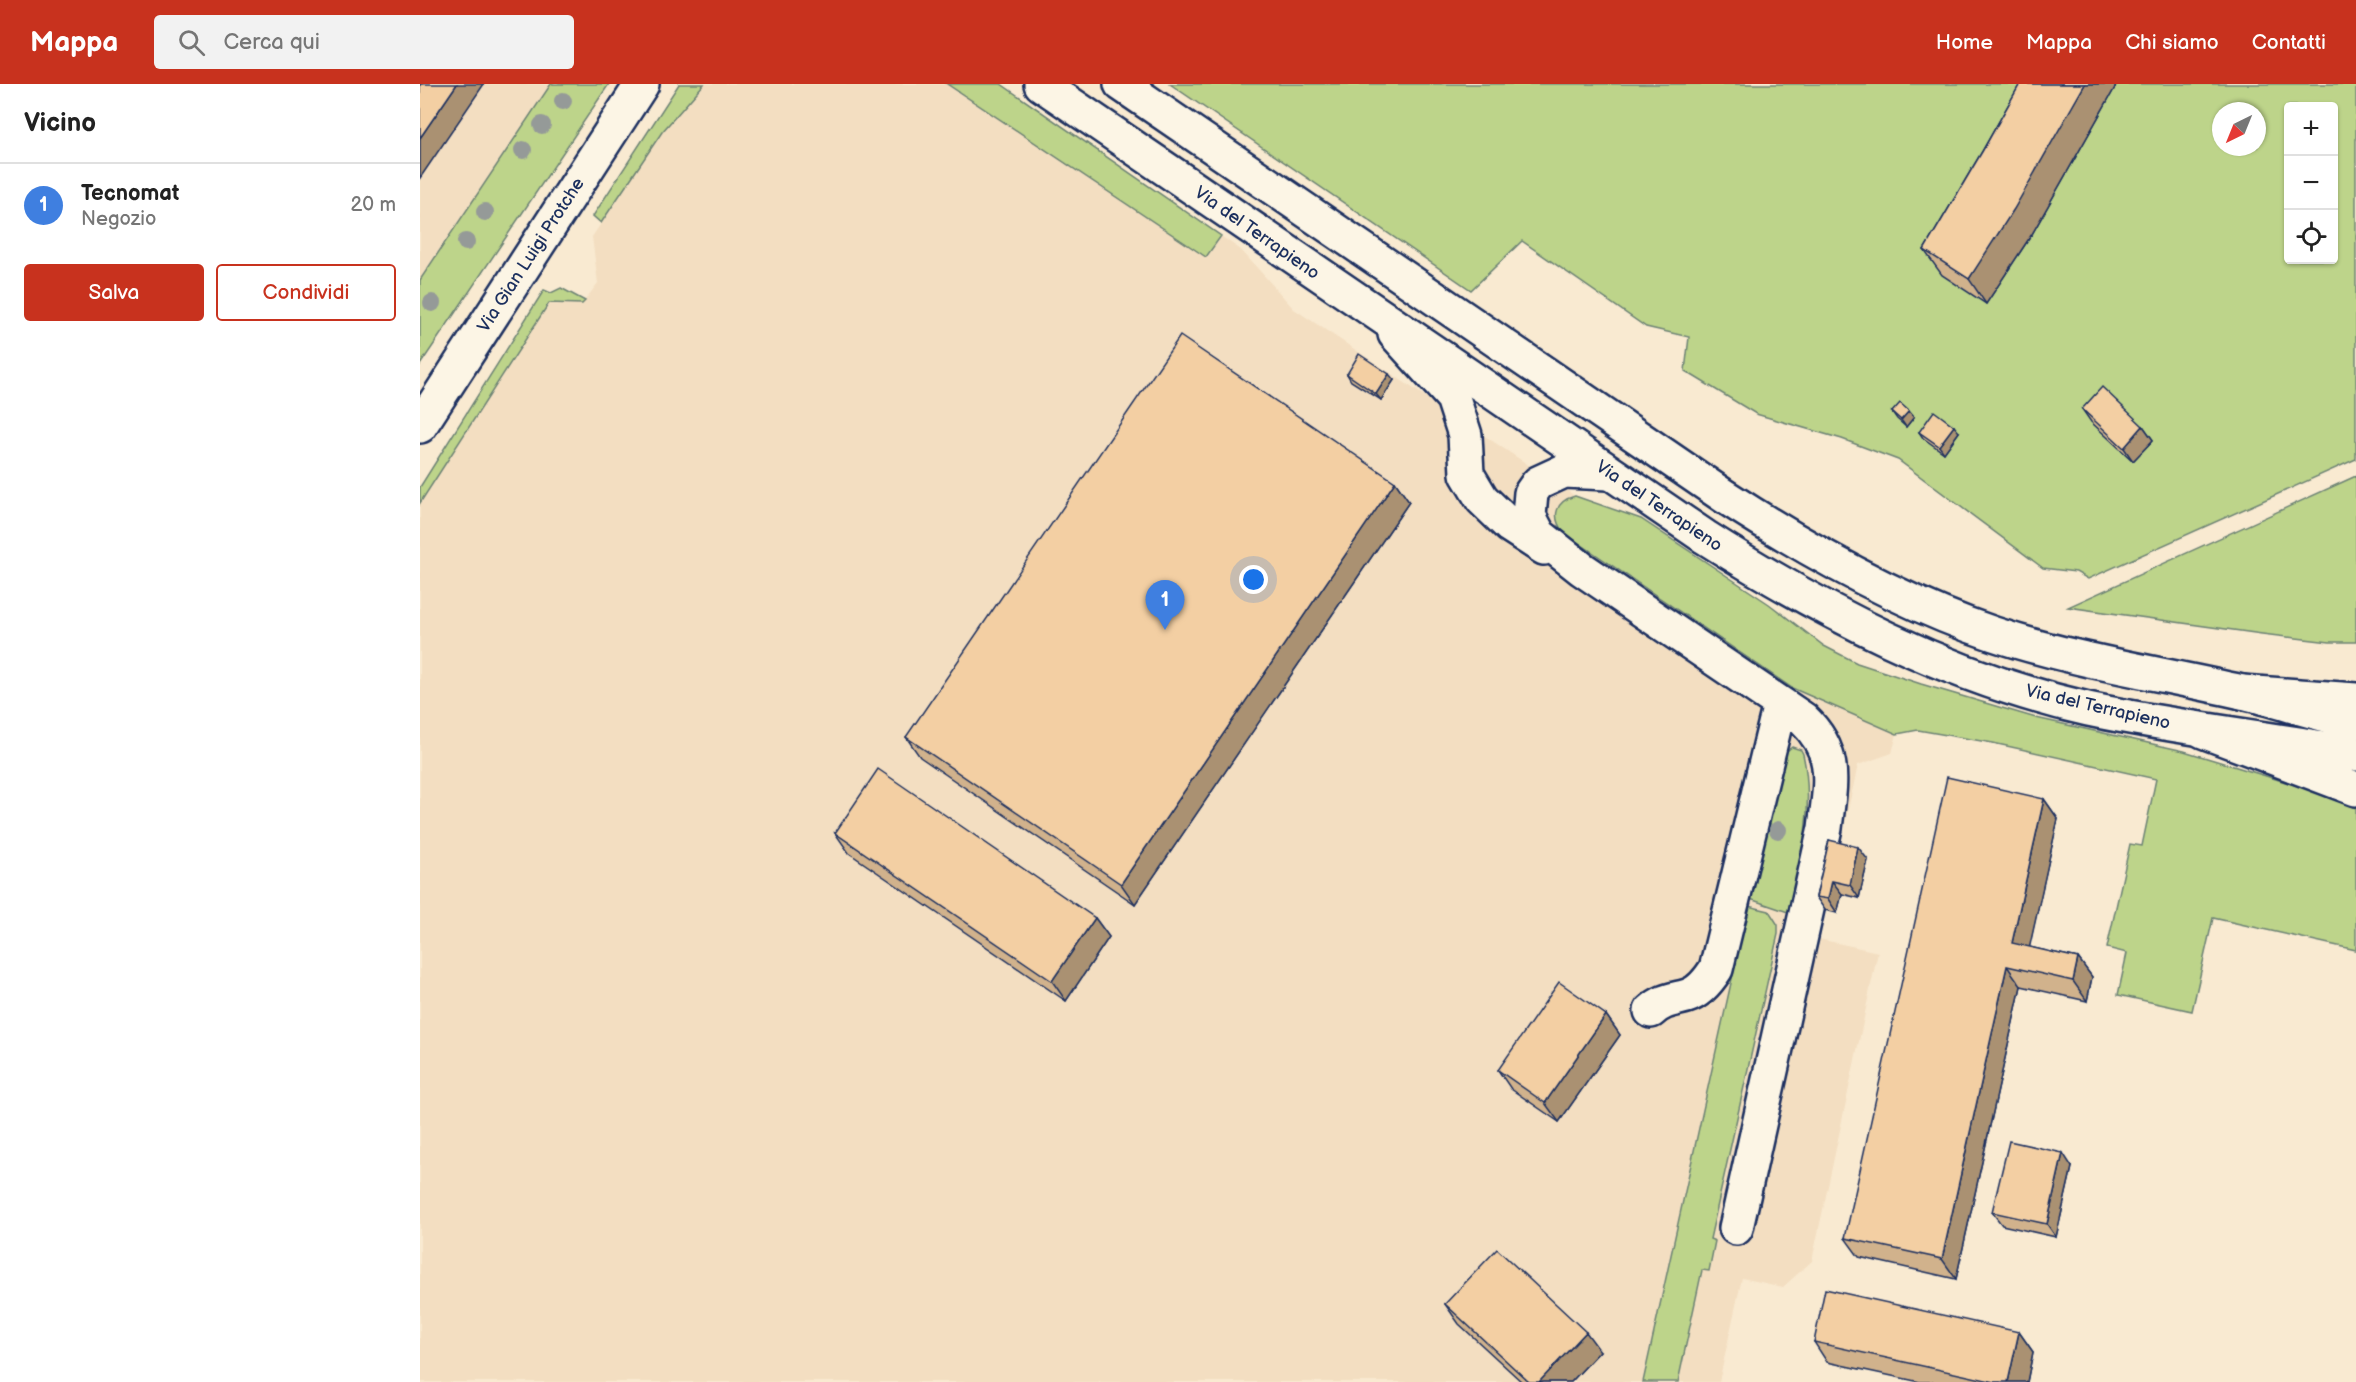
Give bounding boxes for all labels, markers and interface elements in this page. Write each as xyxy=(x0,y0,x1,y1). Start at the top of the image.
search box xyxy=(154,15,574,69)
text: Mappa xyxy=(30,26,118,59)
icon: search xyxy=(175,26,208,59)
text: Cerca qui xyxy=(223,29,320,56)
text: Home xyxy=(1936,30,1993,55)
text: Mappa xyxy=(2026,30,2092,55)
text: Chi siamo xyxy=(2125,30,2219,55)
text: Contatti xyxy=(2252,30,2326,55)
north arrow xyxy=(2212,102,2266,156)
map controls xyxy=(2284,102,2338,264)
button: + xyxy=(2284,102,2338,156)
text: Vicino xyxy=(24,108,96,139)
button: − xyxy=(2284,156,2338,210)
street label: Via Gian Luigi Protche xyxy=(473,174,589,336)
text: Tecnomat xyxy=(81,180,179,207)
street label: Via del Terrapieno xyxy=(1190,182,1324,284)
text: 1 xyxy=(39,193,48,217)
text: 20 m xyxy=(351,193,396,217)
text: Negozio xyxy=(81,207,156,231)
button: locate xyxy=(2284,210,2338,264)
button: Salva xyxy=(24,264,204,321)
button: Condividi xyxy=(216,264,396,321)
street label: Via del Terrapieno xyxy=(1592,456,1726,556)
your location xyxy=(1239,565,1268,594)
pin: 1 xyxy=(1146,580,1184,630)
street label: Via del Terrapieno xyxy=(2024,680,2172,734)

